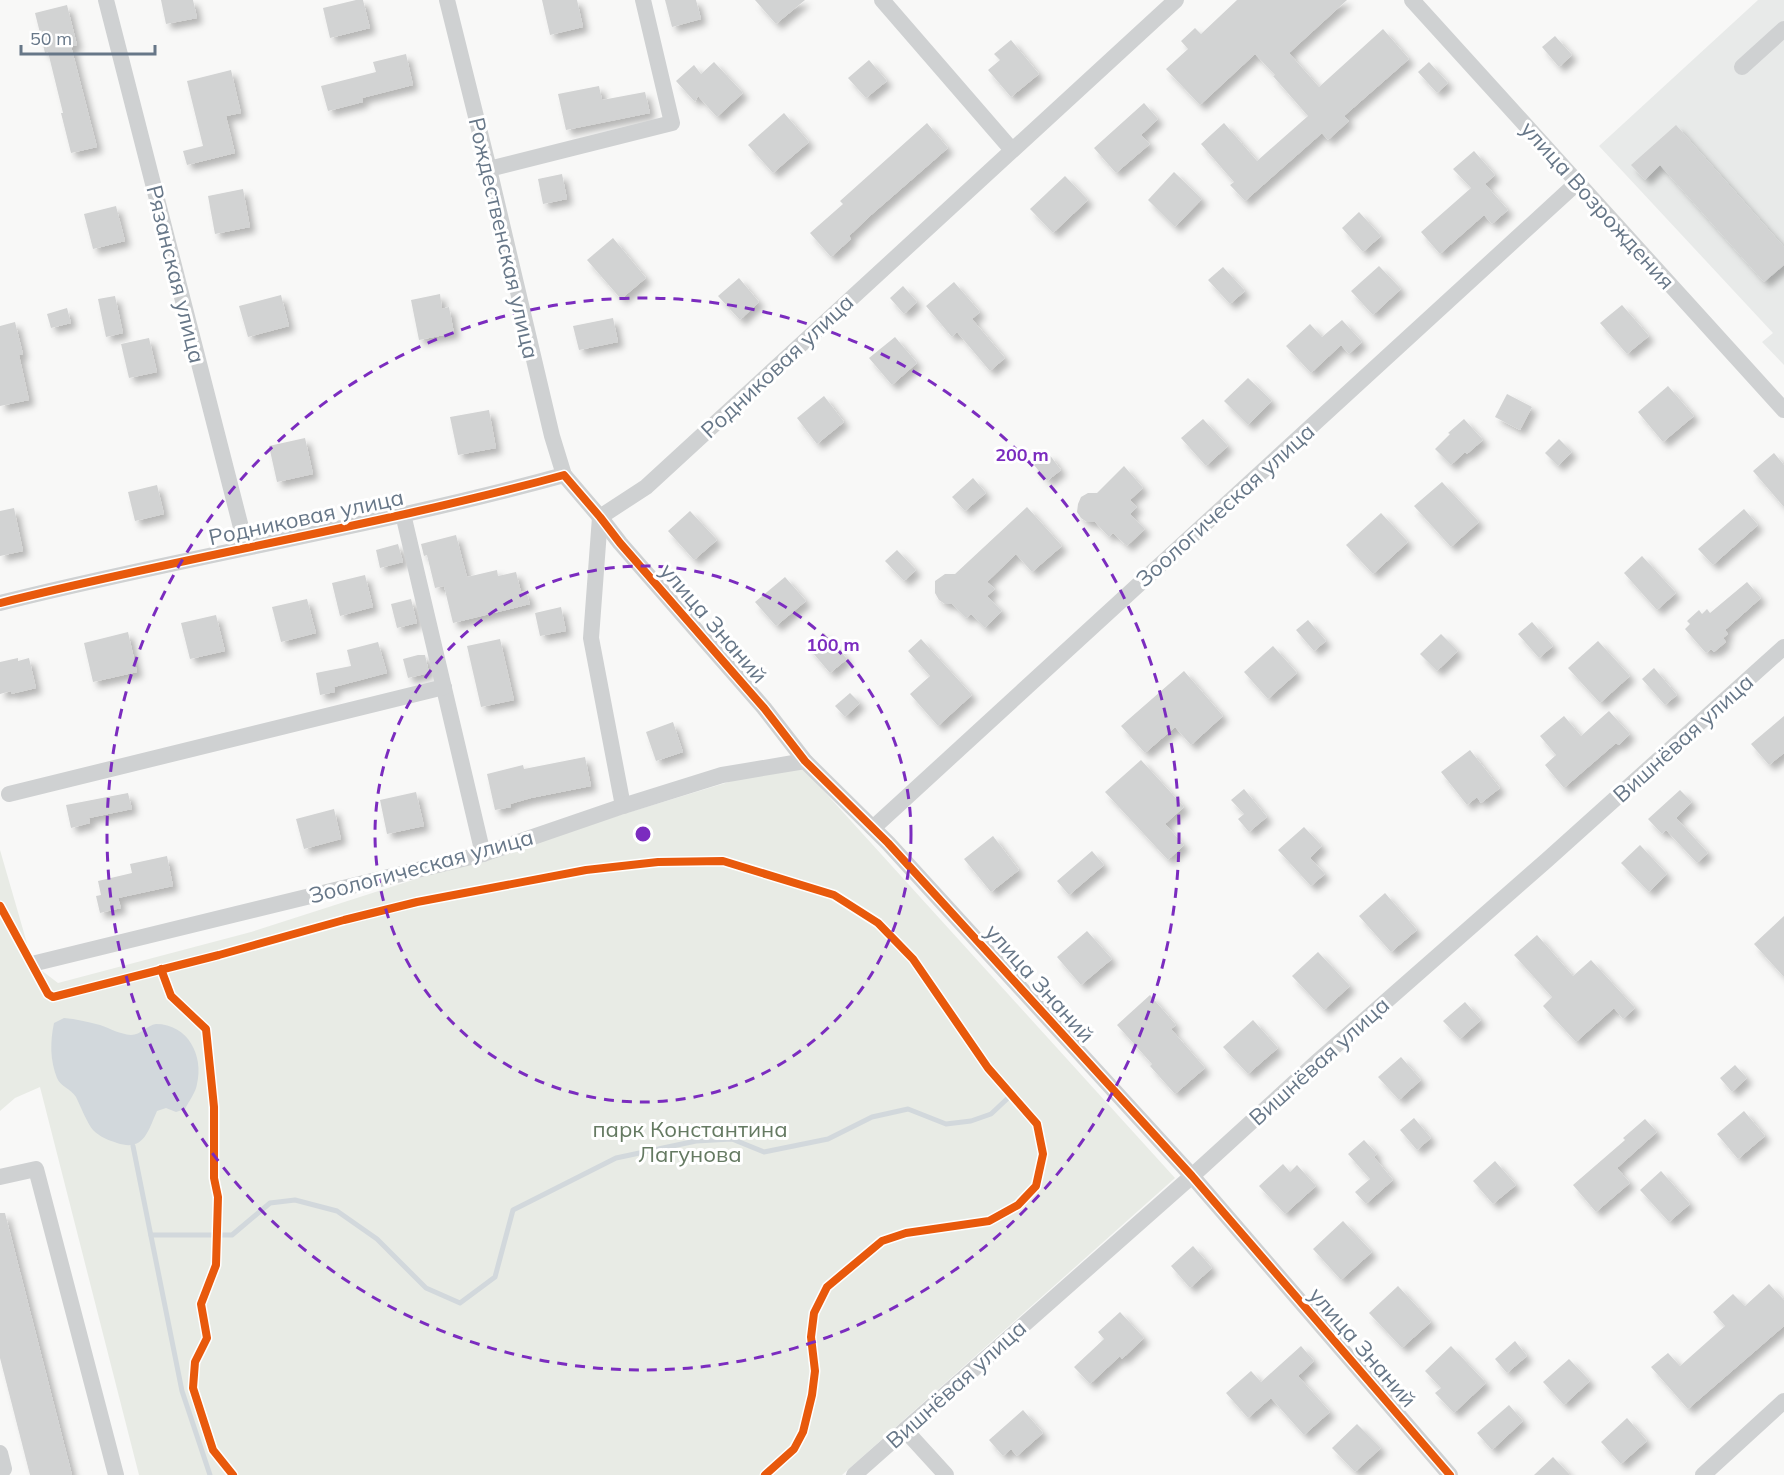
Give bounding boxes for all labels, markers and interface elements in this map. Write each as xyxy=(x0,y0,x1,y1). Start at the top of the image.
scale bar xyxy=(21,18,154,56)
text: 50 m xyxy=(30,27,72,50)
street label: Рождественская улица xyxy=(463,114,545,362)
street label: улица Возрождения xyxy=(1515,115,1681,295)
street label: Рязанская улица xyxy=(140,182,212,366)
street label: Родниковая улица xyxy=(695,288,859,444)
street label: Зоологическая улица xyxy=(1130,417,1320,593)
text: 200 m xyxy=(995,443,1049,466)
street label: Родниковая улица xyxy=(206,483,406,551)
street label: улица Знаний xyxy=(654,557,774,689)
text: 100 m xyxy=(806,633,860,656)
street label: Вишнёвая улица xyxy=(1607,668,1759,808)
street label: Зоологическая улица xyxy=(306,823,536,909)
centre of rings xyxy=(633,824,653,844)
street label: улица Знаний xyxy=(979,918,1101,1048)
street label: Вишнёвая улица xyxy=(1243,991,1395,1131)
park label: парк Константина Лагунова xyxy=(592,1115,788,1168)
street label: улица Знаний xyxy=(1303,1281,1423,1413)
street label: Вишнёвая улица xyxy=(880,1314,1032,1454)

